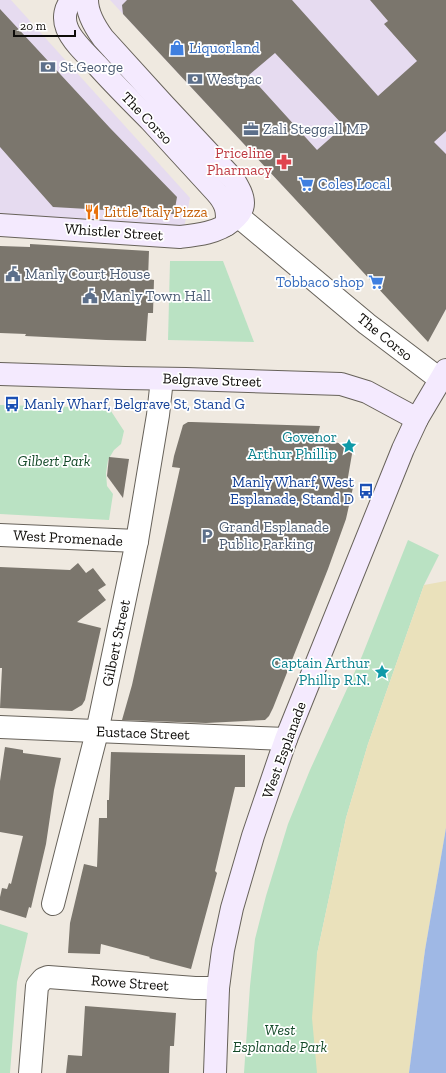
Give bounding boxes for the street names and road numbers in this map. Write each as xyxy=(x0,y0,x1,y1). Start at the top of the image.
street label: The Corso xyxy=(118,88,177,148)
street label: Whistler Street xyxy=(64,220,164,244)
street label: The Corso xyxy=(354,309,417,365)
street label: Belgrave Street xyxy=(162,369,262,391)
street label: West Promenade xyxy=(13,526,123,550)
street label: Gilbert Street xyxy=(98,597,134,688)
street label: West Esplanade xyxy=(258,699,310,801)
street label: Eustace Street xyxy=(96,722,190,744)
street label: Rowe Street xyxy=(90,971,170,995)

